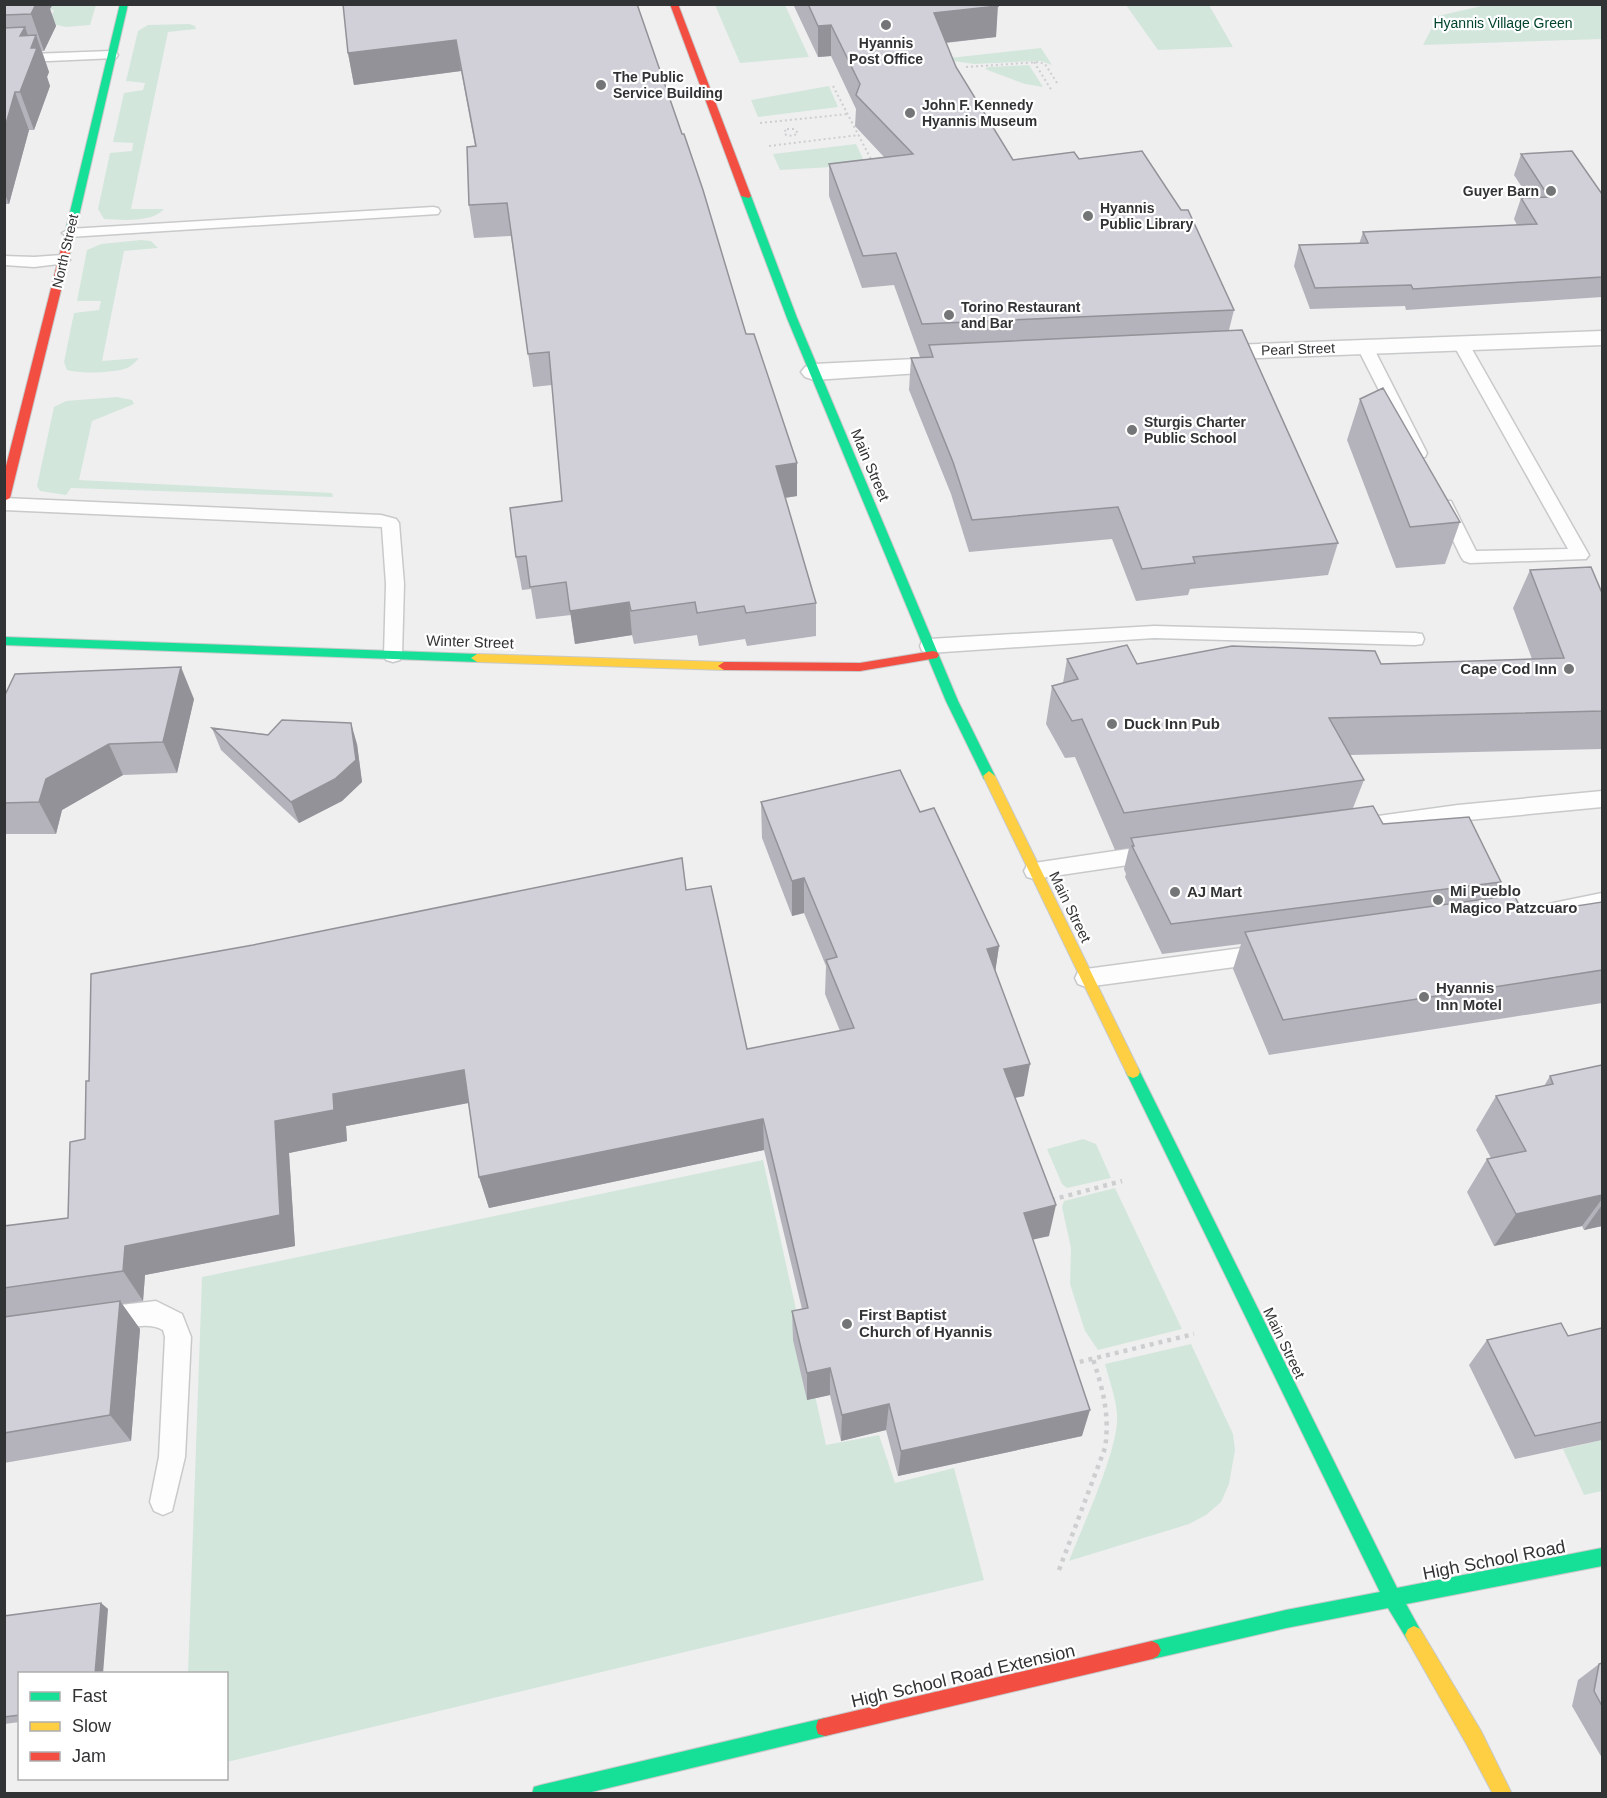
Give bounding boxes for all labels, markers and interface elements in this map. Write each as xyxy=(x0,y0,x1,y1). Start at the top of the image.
park label: Hyannis Village Green xyxy=(1433,15,1573,31)
marker: Hyannis Post Office xyxy=(879,18,893,32)
place label: Hyannis Post Office xyxy=(849,35,923,67)
place label: The Public Service Building xyxy=(613,69,723,101)
marker: The Public Service Building xyxy=(594,78,608,92)
place label: John F. Kennedy Hyannis Museum xyxy=(922,97,1037,129)
marker: John F. Kennedy Hyannis Museum xyxy=(903,106,917,120)
place label: Guyer Barn xyxy=(1463,183,1539,199)
marker: Guyer Barn xyxy=(1544,184,1558,198)
place label: Hyannis Public Library xyxy=(1100,200,1194,232)
marker: Hyannis Public Library xyxy=(1081,209,1095,223)
street label: North Street xyxy=(49,212,81,290)
place label: Torino Restaurant and Bar xyxy=(961,299,1081,331)
marker: Torino Restaurant and Bar xyxy=(942,308,956,322)
street label: Pearl Street xyxy=(1261,340,1335,358)
place label: Sturgis Charter Public School xyxy=(1144,414,1246,446)
marker: Sturgis Charter Public School xyxy=(1125,423,1139,437)
street label: Main Street xyxy=(848,426,894,504)
street label: Winter Street xyxy=(426,631,515,652)
place label: Cape Cod Inn xyxy=(1460,660,1557,677)
marker: Cape Cod Inn xyxy=(1562,662,1576,676)
place label: Duck Inn Pub xyxy=(1124,715,1220,732)
marker: Duck Inn Pub xyxy=(1105,717,1119,731)
street label: Main Street xyxy=(1046,869,1095,946)
place label: Mi Pueblo Magico Patzcuaro xyxy=(1450,882,1578,916)
place label: AJ Mart xyxy=(1187,883,1242,900)
marker: AJ Mart xyxy=(1168,885,1182,899)
marker: Mi Pueblo Magico Patzcuaro xyxy=(1431,893,1445,907)
place label: Hyannis Inn Motel xyxy=(1436,979,1502,1013)
marker: Hyannis Inn Motel xyxy=(1417,990,1431,1004)
street label: Main Street xyxy=(1260,1305,1309,1382)
place label: First Baptist Church of Hyannis xyxy=(859,1306,992,1340)
marker: First Baptist Church of Hyannis xyxy=(840,1317,854,1331)
street label: High School Road xyxy=(1421,1536,1567,1584)
street label: High School Road Extension xyxy=(849,1640,1077,1712)
legend xyxy=(18,1672,228,1780)
text: Fast xyxy=(72,1686,107,1706)
text: Slow xyxy=(72,1716,112,1736)
text: Jam xyxy=(72,1746,106,1766)

